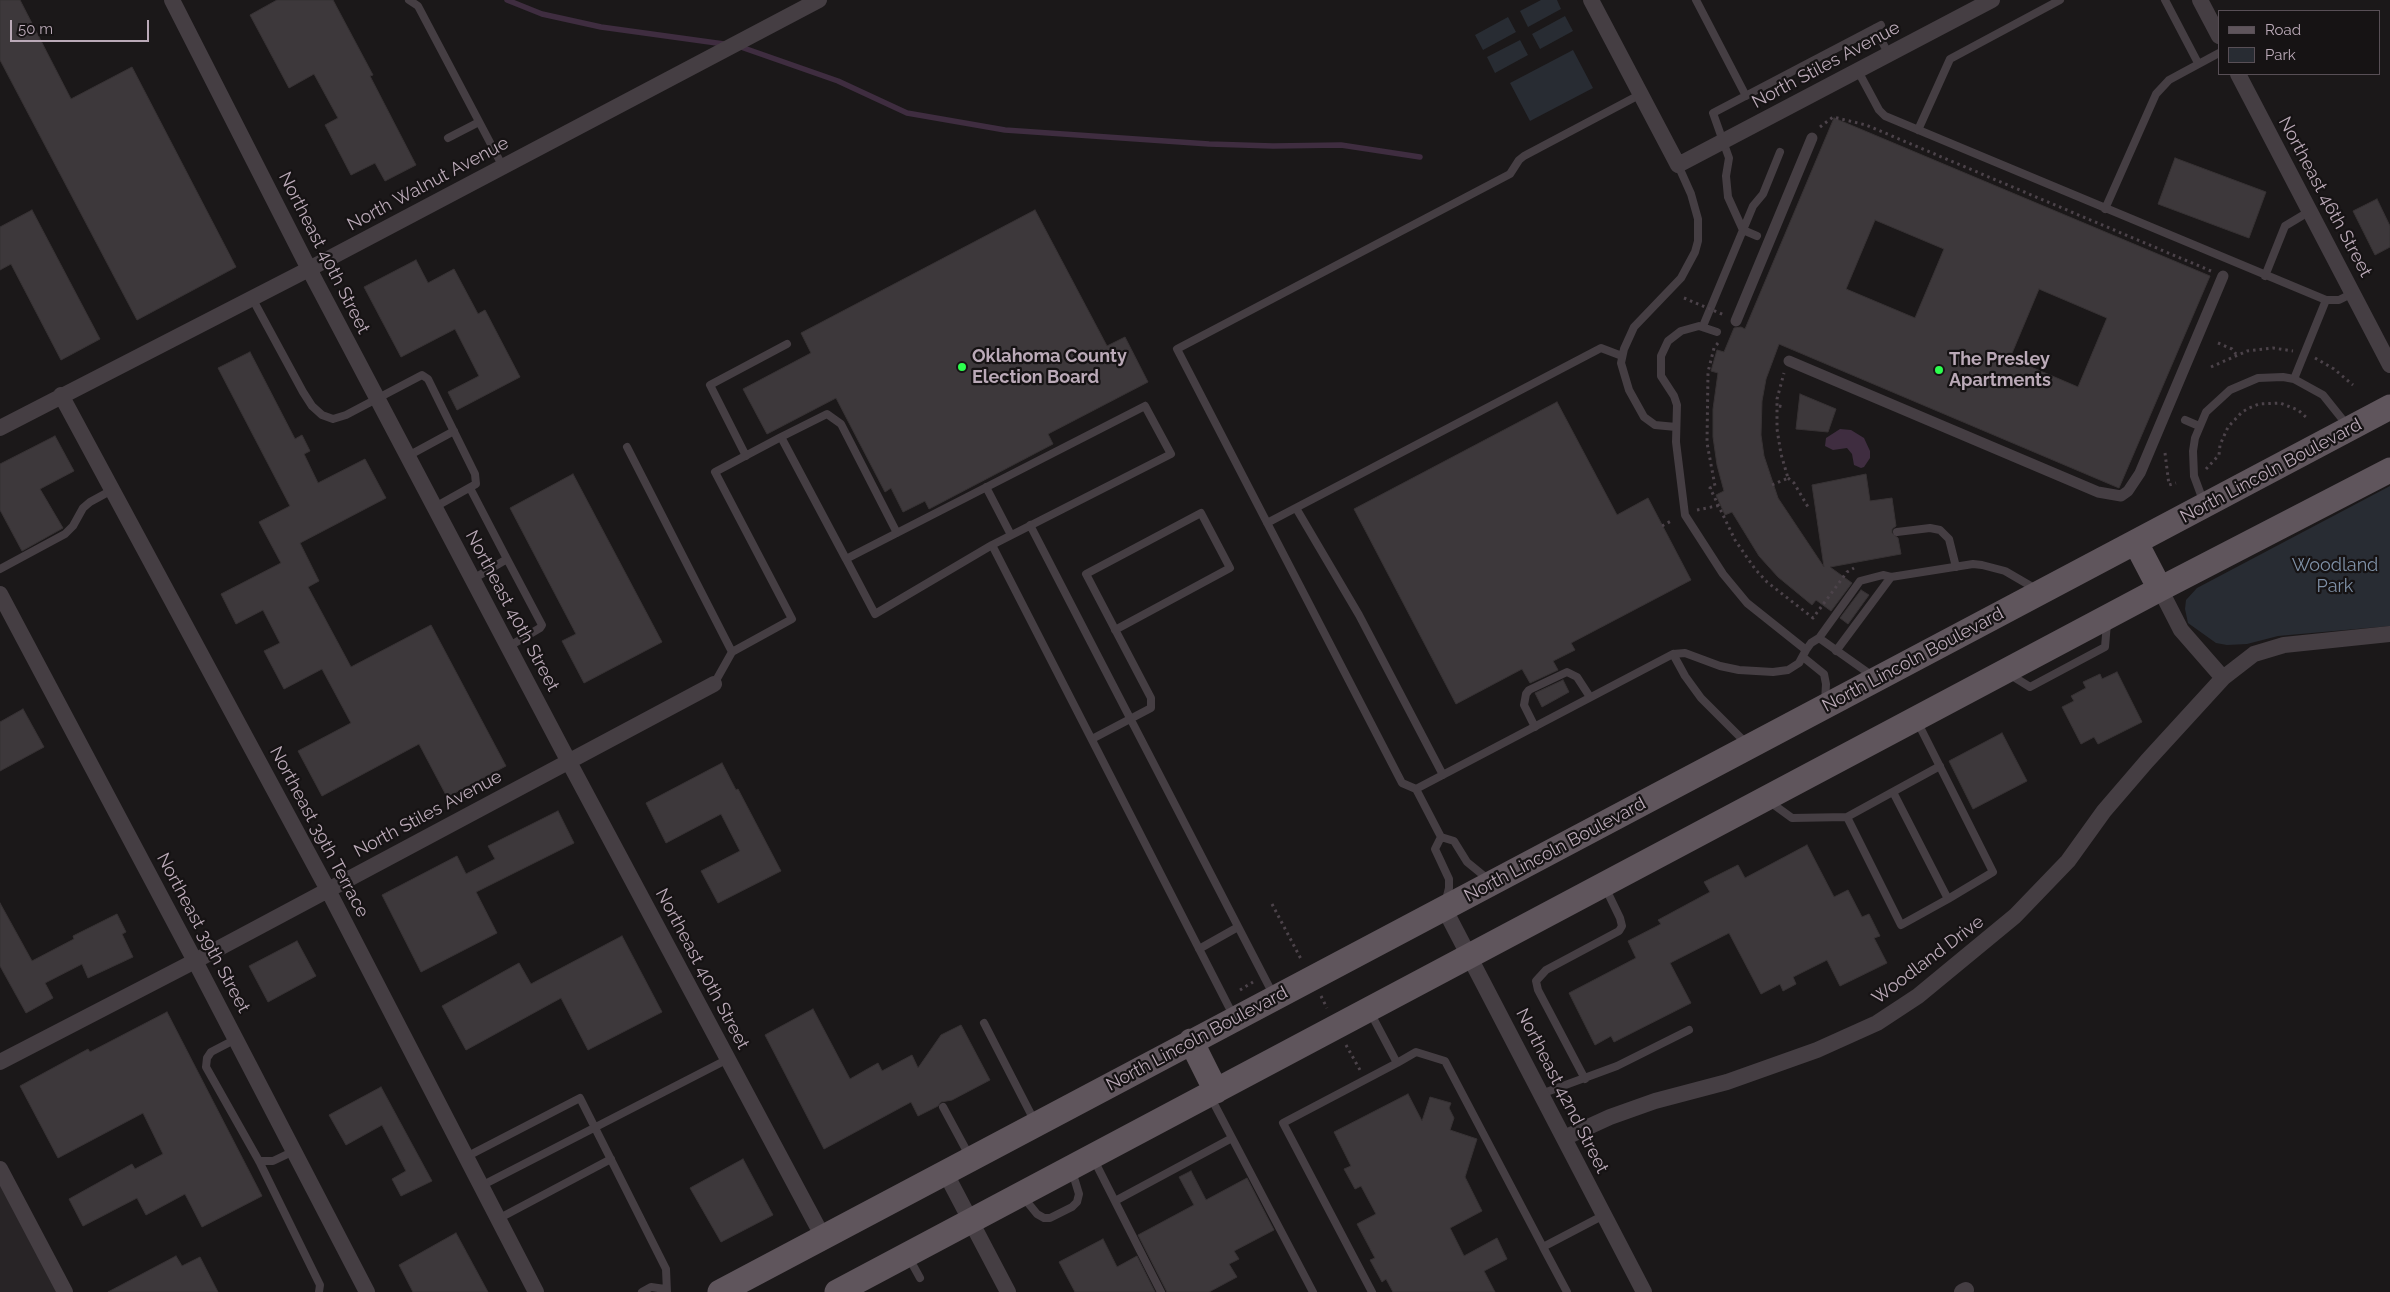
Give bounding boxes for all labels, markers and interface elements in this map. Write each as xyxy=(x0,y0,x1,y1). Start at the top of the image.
scale bar xyxy=(12,10,151,42)
legend xyxy=(2218,10,2380,75)
street label: North Stiles Avenue xyxy=(1748,17,1904,113)
text: 50 m xyxy=(18,20,53,38)
text: Road xyxy=(2265,21,2301,39)
text: Park xyxy=(2265,46,2296,64)
street label: Northeast 46th Street xyxy=(2274,113,2376,281)
street label: North Walnut Avenue xyxy=(344,132,512,236)
street label: Northeast 40th Street xyxy=(274,168,374,338)
place label: Oklahoma County Election Board xyxy=(972,346,1127,388)
place label: The Presley Apartments xyxy=(1949,349,2051,392)
marker: Oklahoma County Election Board xyxy=(956,361,968,373)
marker: The Presley Apartments xyxy=(1933,364,1945,376)
street label: North Lincoln Boulevard xyxy=(2177,414,2365,528)
street label: Northeast 40th Street xyxy=(460,527,564,695)
park label: Woodland Park xyxy=(2292,555,2378,598)
street label: North Lincoln Boulevard xyxy=(1819,603,2007,717)
street label: Northeast 39th Terrace xyxy=(265,743,373,921)
street label: North Stiles Avenue xyxy=(350,766,506,862)
street label: North Lincoln Boulevard xyxy=(1461,793,1649,907)
street label: Northeast 39th Street xyxy=(152,849,254,1017)
street label: Northeast 40th Street xyxy=(650,885,754,1053)
street label: Woodland Drive xyxy=(1868,911,1988,1009)
street label: North Lincoln Boulevard xyxy=(1103,982,1291,1096)
street label: Northeast 42nd Street xyxy=(1511,1005,1613,1177)

